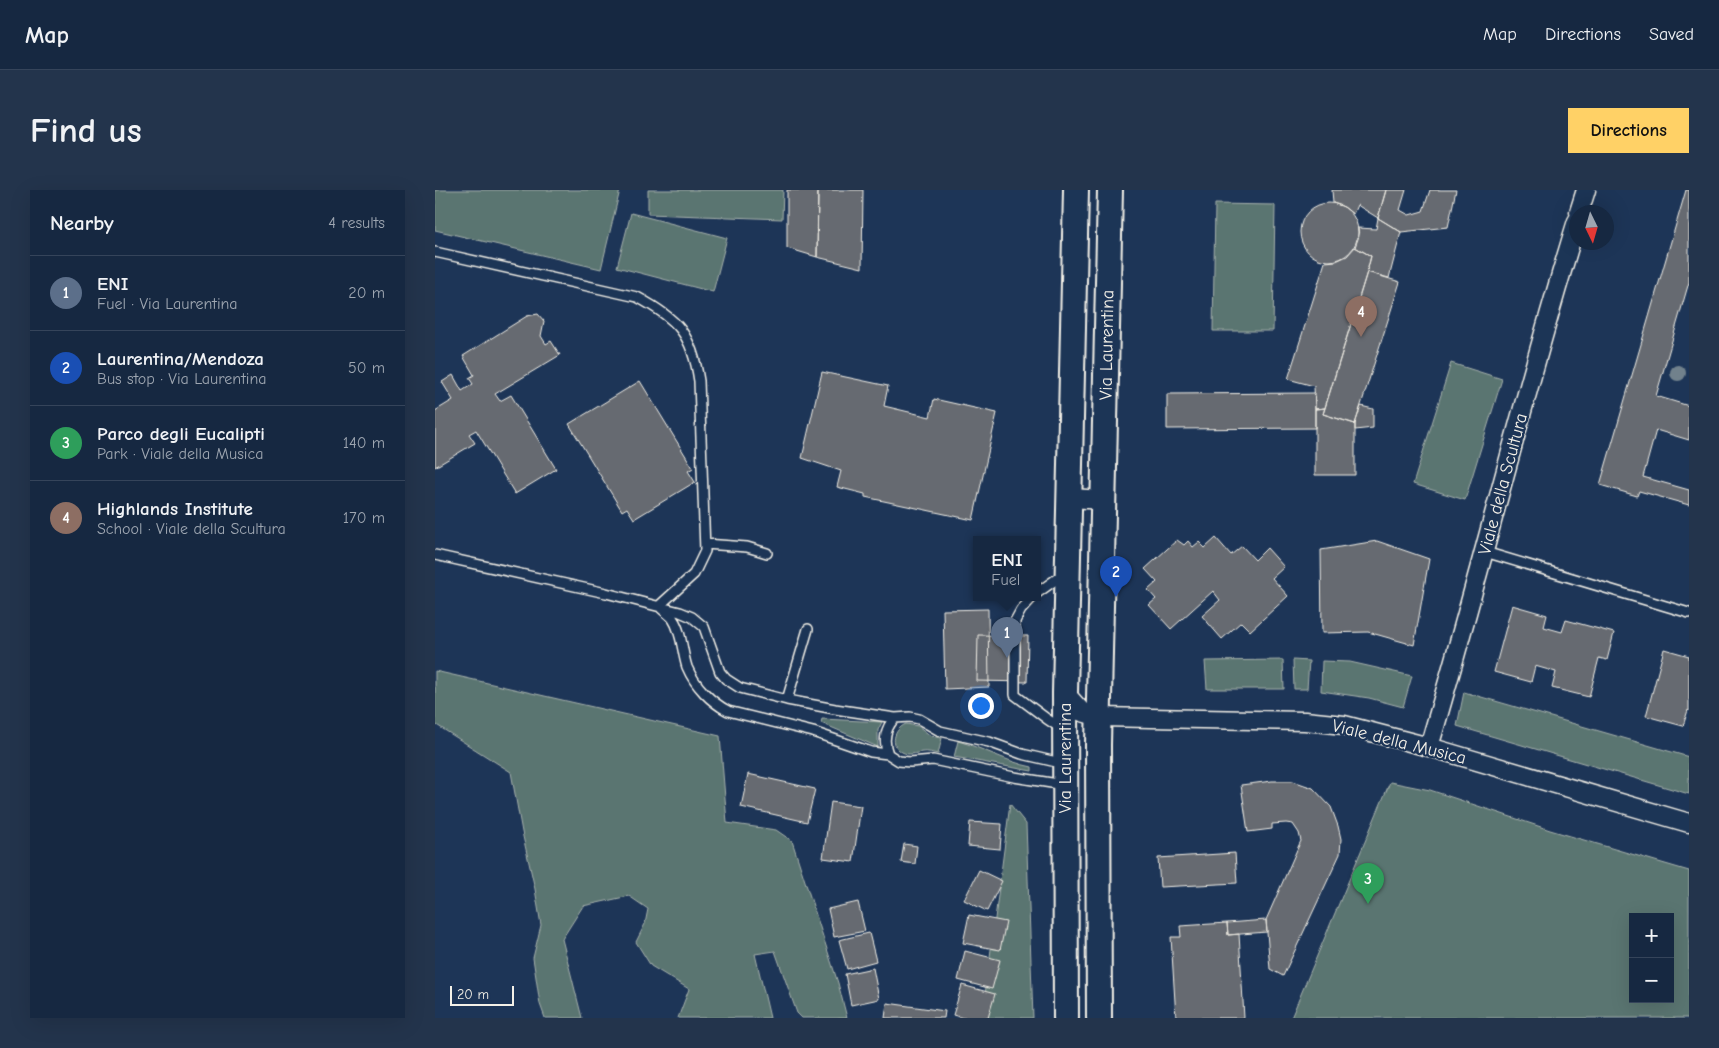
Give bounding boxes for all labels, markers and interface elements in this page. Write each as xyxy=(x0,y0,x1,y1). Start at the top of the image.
text: Map xyxy=(25,21,69,49)
text: Map xyxy=(1483,24,1517,45)
text: Directions xyxy=(1545,24,1621,45)
text: Saved xyxy=(1649,24,1694,45)
button: Directions xyxy=(1568,108,1689,153)
text: Find us xyxy=(30,110,142,151)
north arrow xyxy=(1569,205,1614,250)
text: Nearby xyxy=(50,211,114,235)
text: 4 results xyxy=(328,214,385,232)
text: ENI xyxy=(97,273,128,295)
text: 1 xyxy=(63,284,69,302)
text: 20 m xyxy=(348,284,385,302)
street label: Via Laurentina xyxy=(1096,290,1118,400)
text: Fuel · Via Laurentina xyxy=(97,295,238,313)
pin: 4 xyxy=(1345,296,1377,337)
text: Laurentina/Mendoza xyxy=(97,348,264,370)
text: 2 xyxy=(62,359,70,377)
text: 50 m xyxy=(348,359,385,377)
text: Bus stop · Via Laurentina xyxy=(97,370,267,388)
street label: Viale della Scultura xyxy=(1474,411,1532,557)
text: Parco degli Eucalipti xyxy=(97,423,265,445)
text: 3 xyxy=(62,434,70,452)
text: 140 m xyxy=(343,434,385,452)
text: Park · Viale della Musica xyxy=(97,445,263,463)
text: Highlands Institute xyxy=(97,498,253,520)
text: 4 xyxy=(62,509,70,527)
text: 170 m xyxy=(343,509,385,527)
text: School · Viale della Scultura xyxy=(97,520,286,538)
popup xyxy=(973,536,1041,601)
text: ENI xyxy=(991,549,1023,571)
pin: 2 xyxy=(1100,556,1132,597)
text: Fuel xyxy=(991,571,1020,589)
pin: 1 xyxy=(991,617,1023,658)
your location xyxy=(968,693,994,719)
street label: Via Laurentina xyxy=(1055,703,1076,813)
street label: Viale della Musica xyxy=(1330,715,1468,769)
pin: 3 xyxy=(1352,863,1384,904)
map controls xyxy=(1629,913,1674,1003)
button: + xyxy=(1629,913,1674,958)
button: − xyxy=(1629,958,1674,1003)
scale bar xyxy=(450,983,514,1006)
text: 20 m xyxy=(457,986,489,1003)

